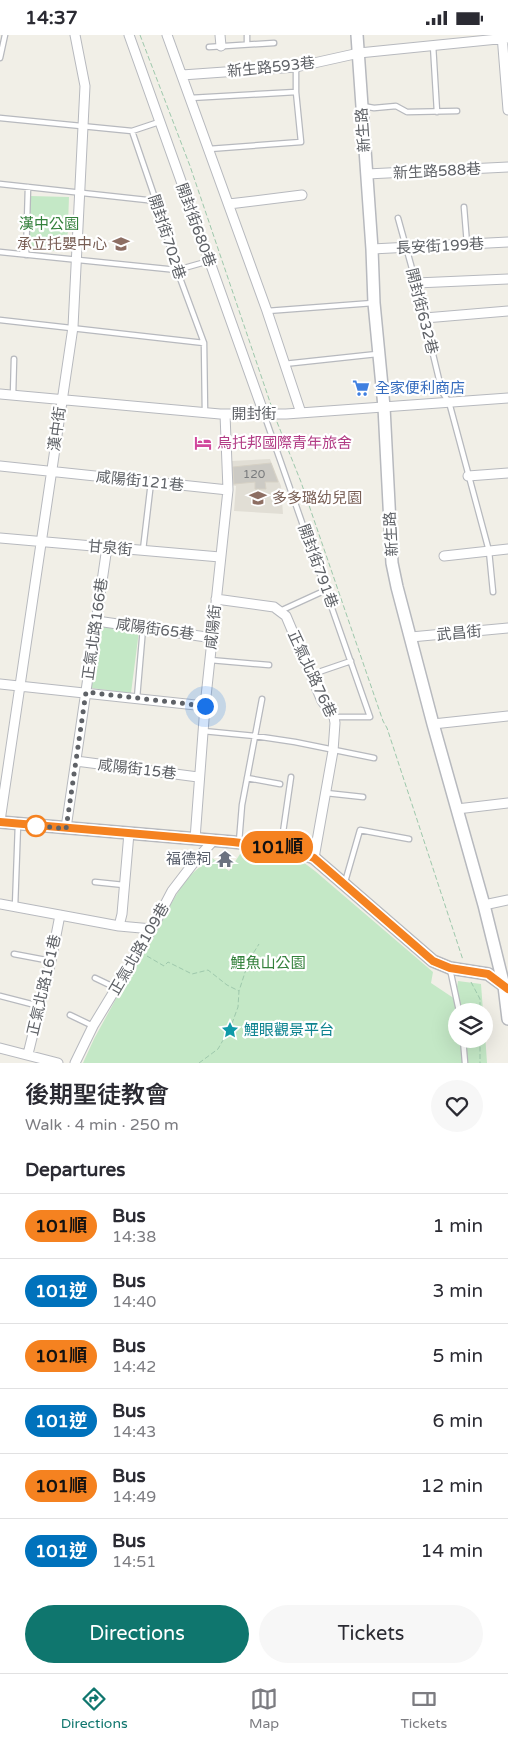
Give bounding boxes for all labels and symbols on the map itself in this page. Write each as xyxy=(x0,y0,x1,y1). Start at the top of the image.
street label: 新生路593巷 xyxy=(226,53,316,81)
street label: 新生路 xyxy=(352,107,374,153)
street label: 新生路588巷 xyxy=(392,160,482,182)
street label: 開封街680巷 xyxy=(172,180,220,270)
street label: 開封街702巷 xyxy=(145,192,189,282)
park label: 漢中公園 xyxy=(19,215,79,233)
school or university icon: 承立托嬰中心 xyxy=(111,234,131,254)
place label: 承立托嬰中心 xyxy=(17,235,107,253)
street label: 長安街199巷 xyxy=(395,235,485,257)
street label: 開封街632巷 xyxy=(403,266,441,356)
supermarket icon: 全家便利商店 xyxy=(351,378,371,398)
place label: 全家便利商店 xyxy=(375,379,465,397)
street label: 漢中街 xyxy=(45,405,69,453)
street label: 開封街 xyxy=(231,405,277,423)
hotel icon: 烏托邦國際青年旅舍 xyxy=(193,433,213,453)
place label: 烏托邦國際青年旅舍 xyxy=(217,434,352,452)
street label: 咸陽街121巷 xyxy=(95,467,185,495)
house number: 120 xyxy=(243,467,266,481)
school or university icon: 多多璐幼兒園 xyxy=(248,488,268,508)
place label: 多多璐幼兒園 xyxy=(272,489,362,507)
street label: 新生路 xyxy=(381,511,401,557)
street label: 開封街791巷 xyxy=(294,521,342,611)
street label: 甘泉街 xyxy=(87,537,133,559)
street label: 正氣北路166巷 xyxy=(79,577,111,681)
street label: 咸陽街 xyxy=(202,604,224,650)
street label: 咸陽街65巷 xyxy=(115,615,195,643)
street label: 武昌街 xyxy=(436,622,482,644)
street label: 正氣北路76巷 xyxy=(284,628,340,720)
your location xyxy=(193,694,218,719)
street label: 咸陽街15巷 xyxy=(97,755,177,783)
unlabelled marker xyxy=(25,815,47,837)
line badge: 101順 xyxy=(242,831,312,863)
temple icon: 福德祠 xyxy=(215,849,235,869)
place label: 福德祠 xyxy=(166,850,211,868)
street label: 正氣北路109巷 xyxy=(105,900,173,998)
street label: 正氣北路161巷 xyxy=(24,933,64,1037)
park label: 鯉魚山公園 xyxy=(230,954,306,972)
place icon: 鯉眼觀景平台 xyxy=(220,1020,240,1040)
place label: 鯉眼觀景平台 xyxy=(244,1021,334,1039)

